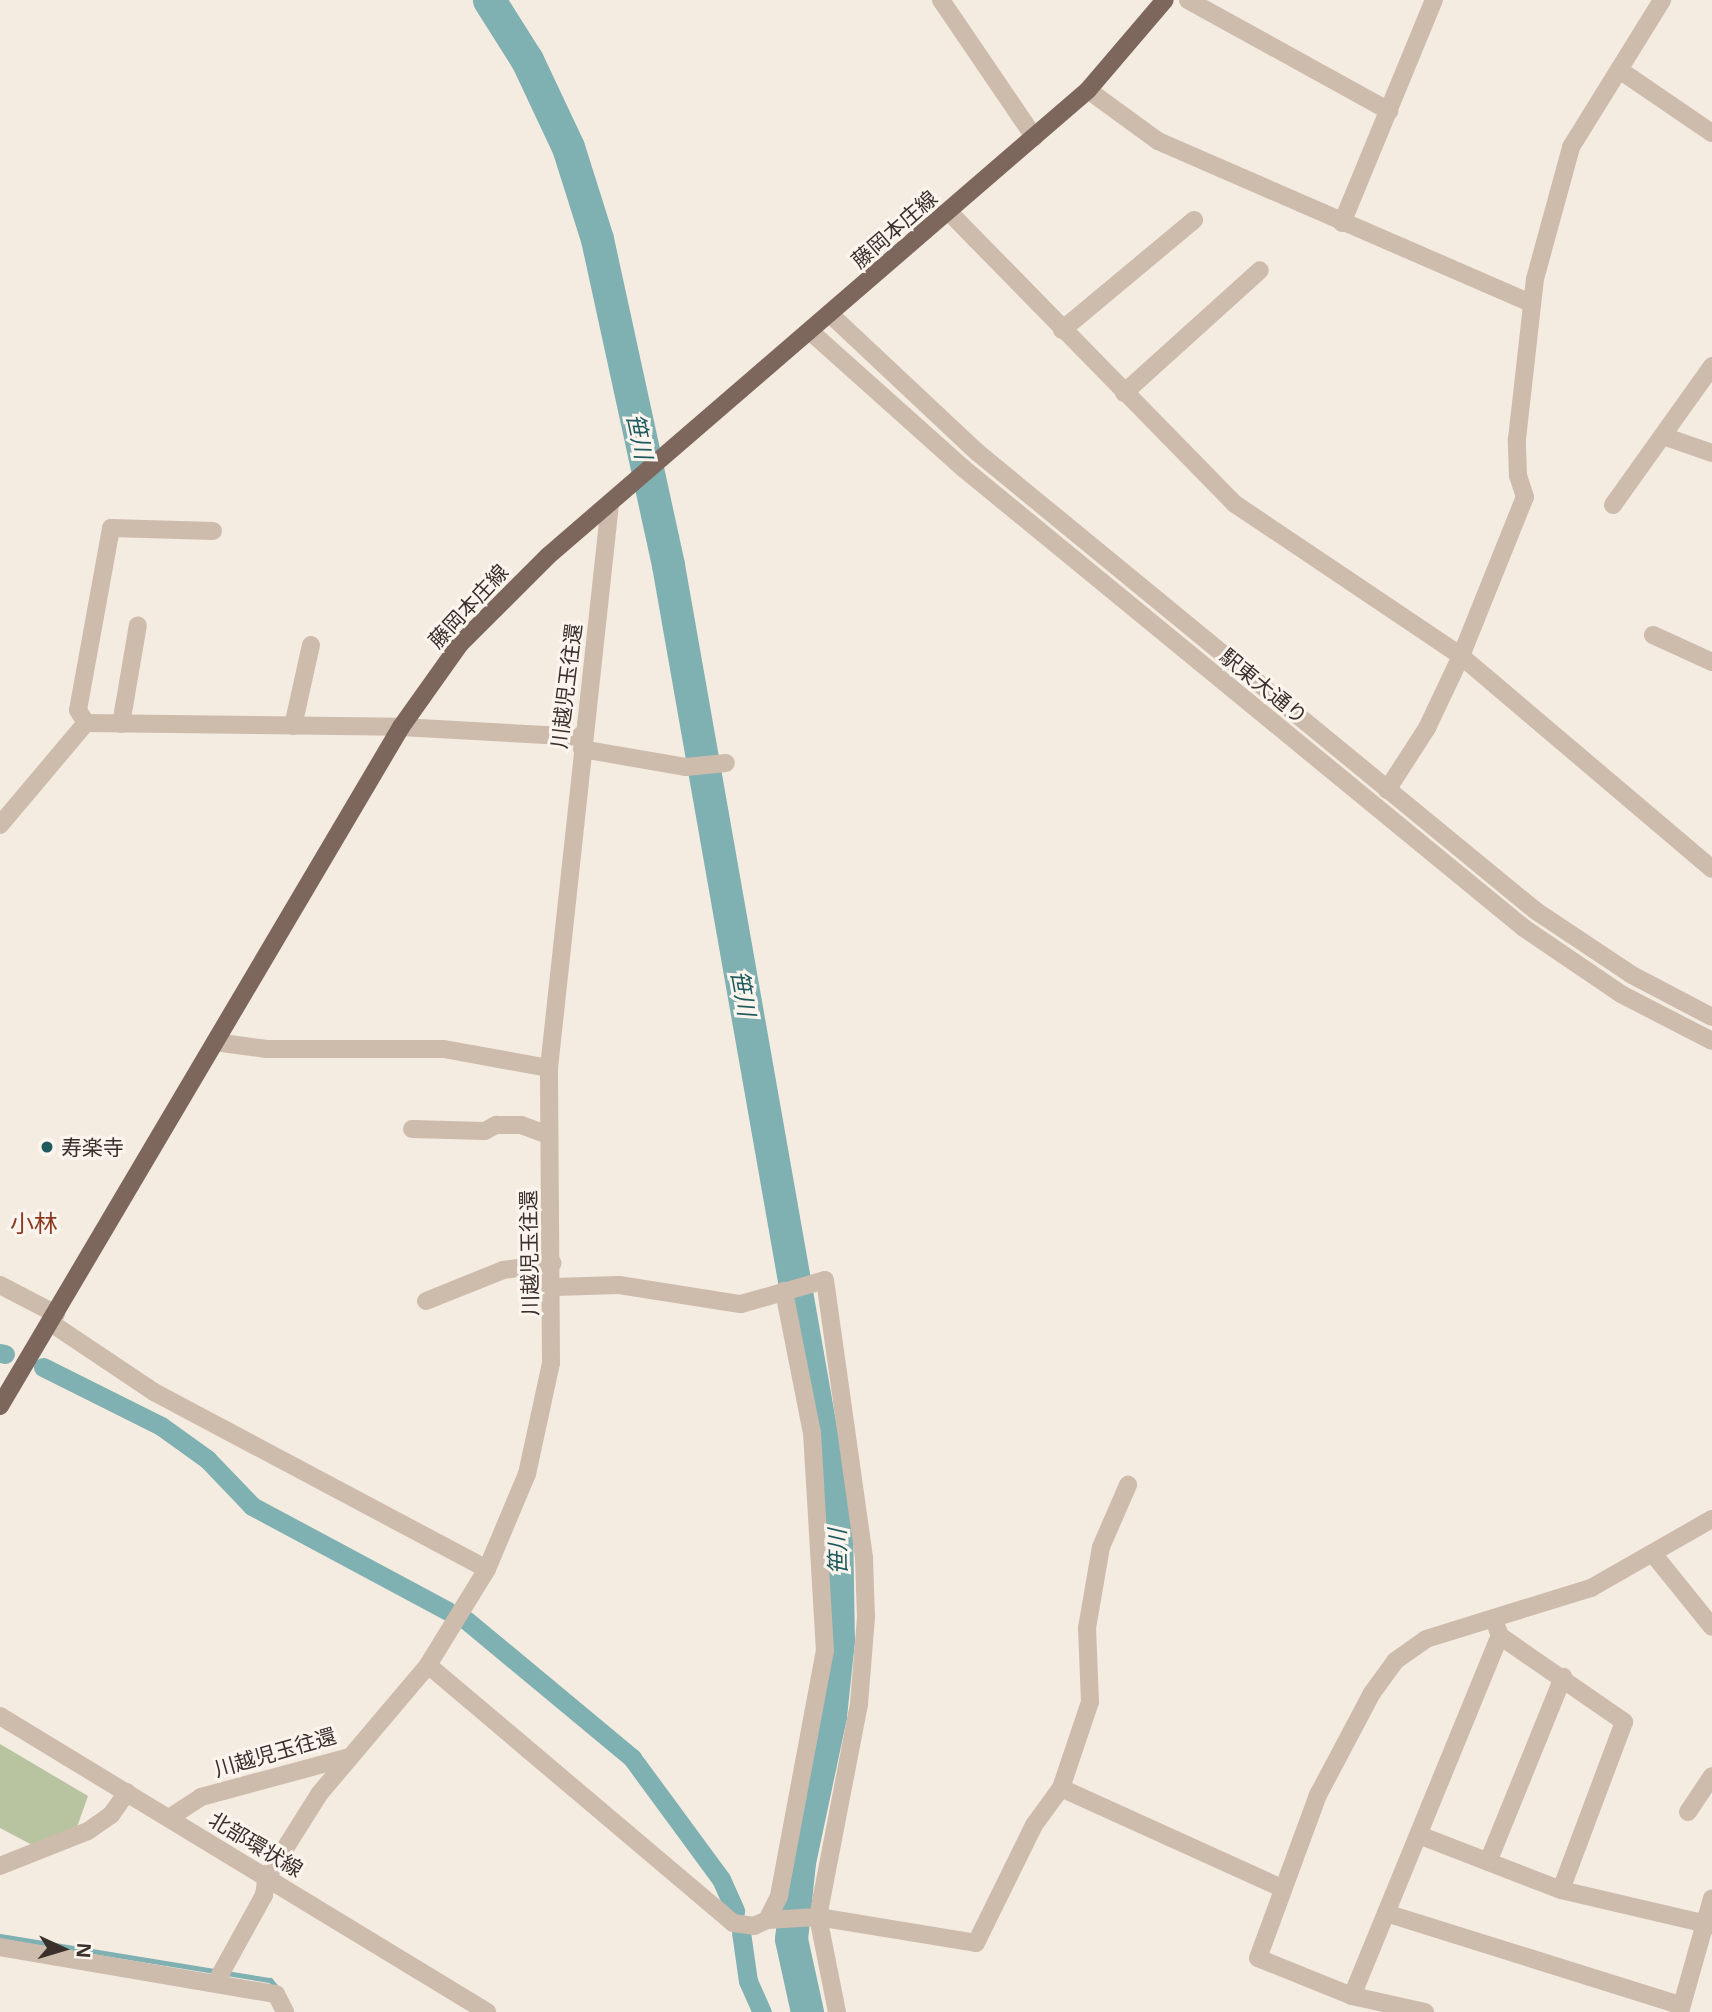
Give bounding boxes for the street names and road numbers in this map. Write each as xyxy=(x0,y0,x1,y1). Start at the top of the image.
street label: 藤岡本庄線 xyxy=(846,185,942,273)
street label: 藤岡本庄線 xyxy=(423,559,513,653)
street label: 川越児玉往還 xyxy=(546,622,586,750)
street label: 駅東大通り xyxy=(1215,643,1313,729)
street label: 川越児玉往還 xyxy=(515,1190,543,1316)
street label: 川越児玉往還 xyxy=(211,1723,339,1781)
street label: 北部環状線 xyxy=(205,1806,307,1882)

